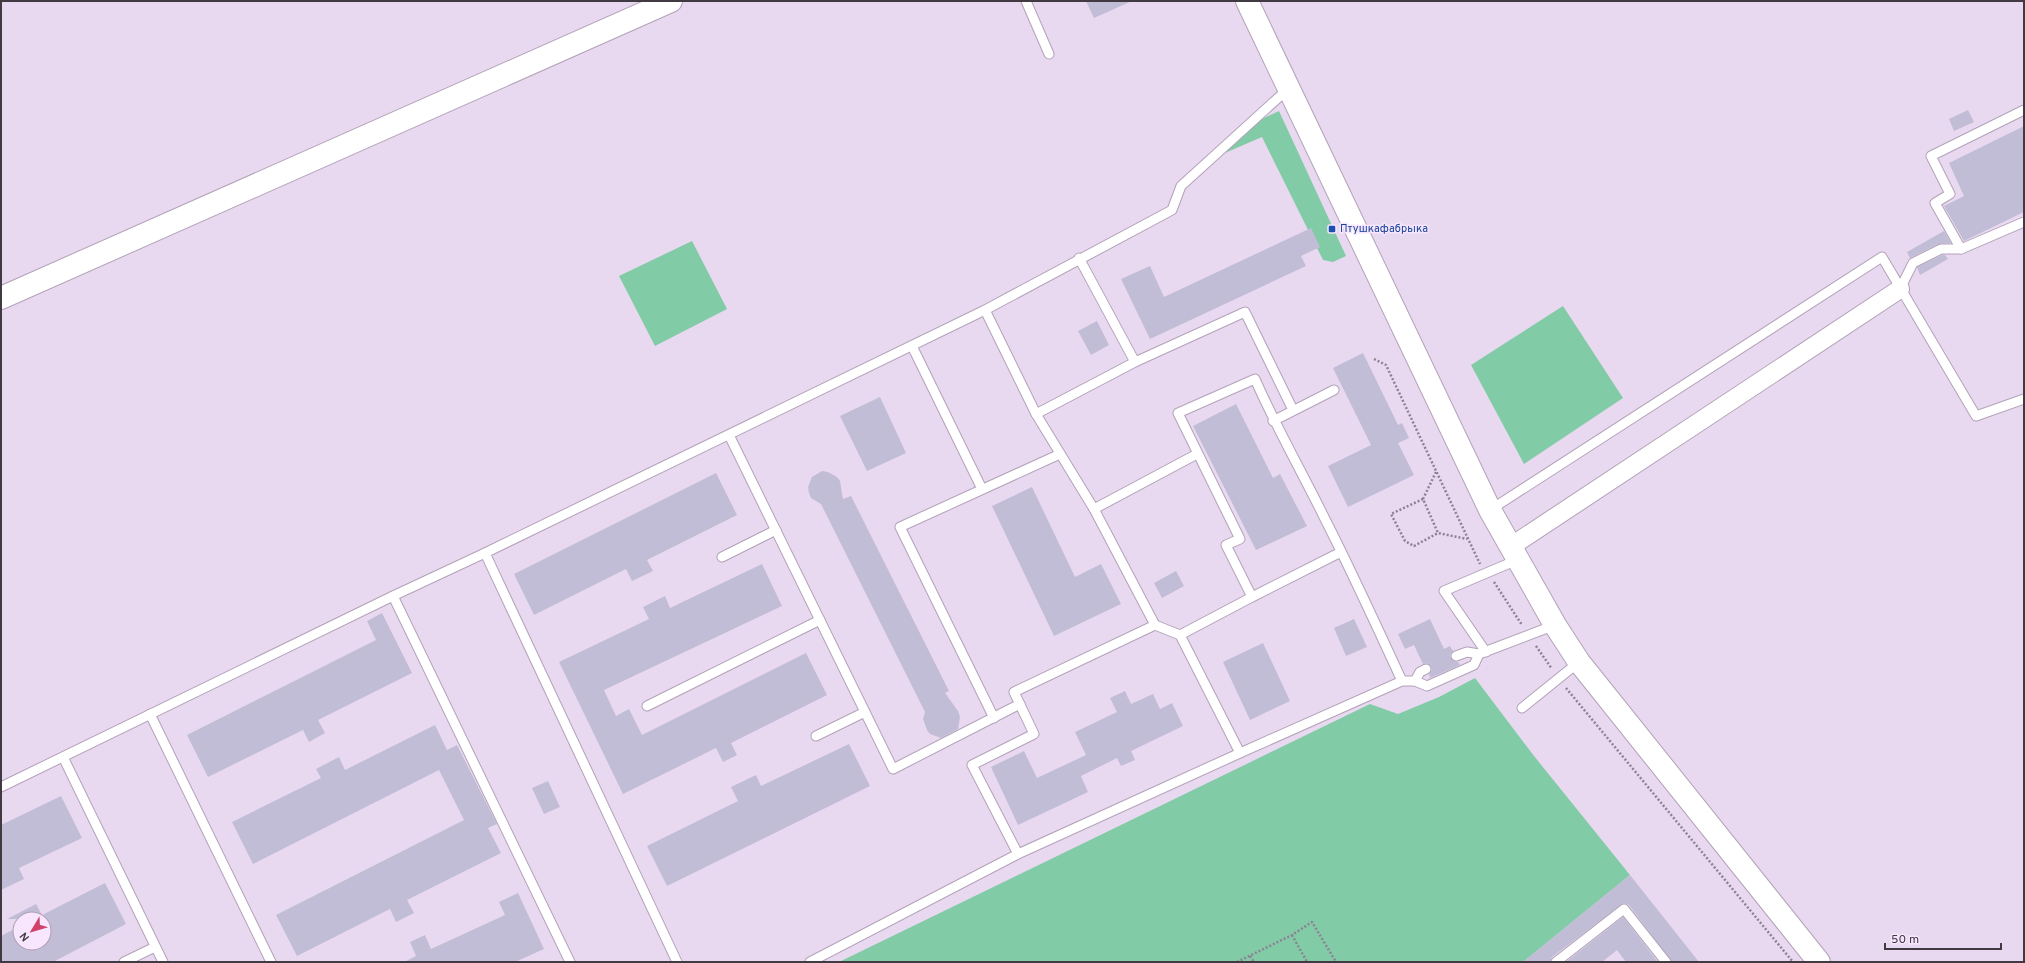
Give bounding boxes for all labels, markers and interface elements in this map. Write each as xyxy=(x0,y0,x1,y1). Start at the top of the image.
place label: Птушкафабрыка xyxy=(1340,222,1428,236)
marker: Птушкафабрыка xyxy=(1327,224,1337,234)
north arrow xyxy=(12,911,52,951)
scale bar xyxy=(1885,925,2001,951)
text: N xyxy=(17,929,33,944)
text: 50 m xyxy=(1891,932,1919,948)

